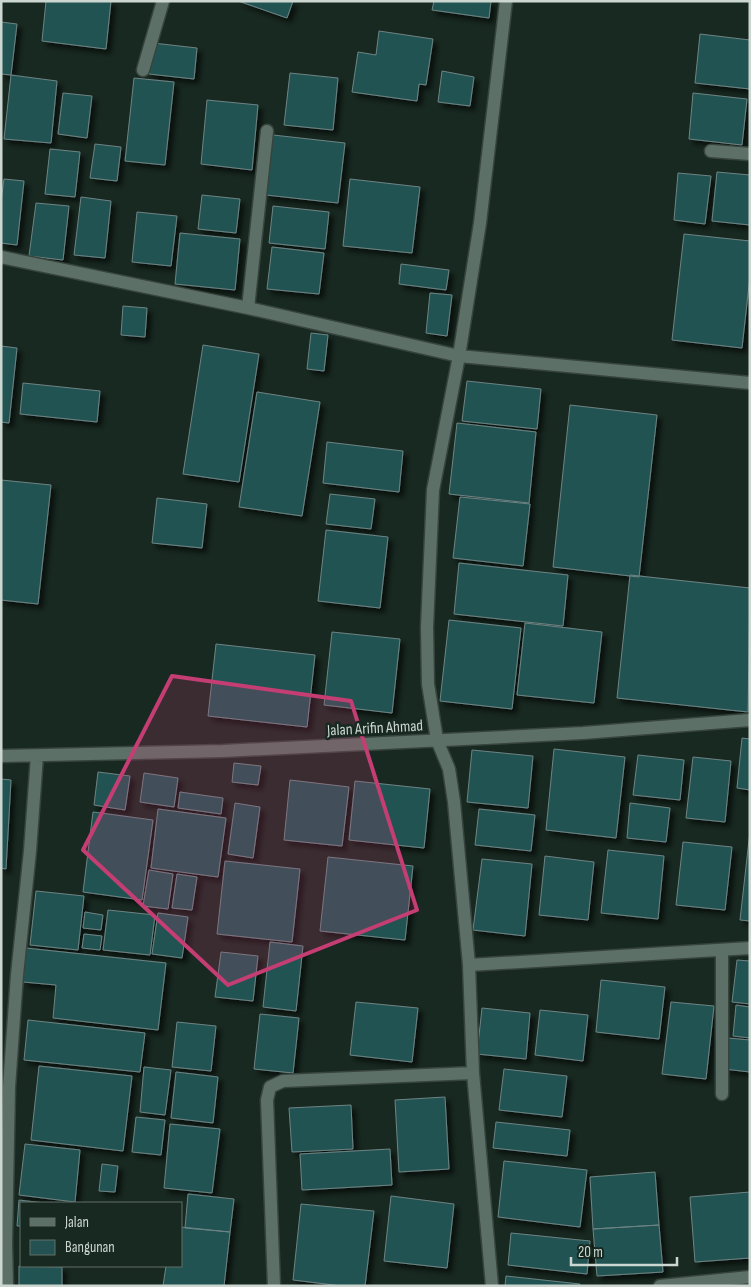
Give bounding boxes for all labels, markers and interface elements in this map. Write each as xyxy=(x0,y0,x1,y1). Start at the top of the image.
street label: Jalan Arifin Ahmad xyxy=(326,716,424,741)
legend xyxy=(20,1202,182,1267)
text: Jalan xyxy=(64,1213,89,1232)
scale bar xyxy=(571,1234,677,1266)
text: Bangunan xyxy=(65,1238,115,1257)
text: 20 m xyxy=(578,1243,603,1262)

